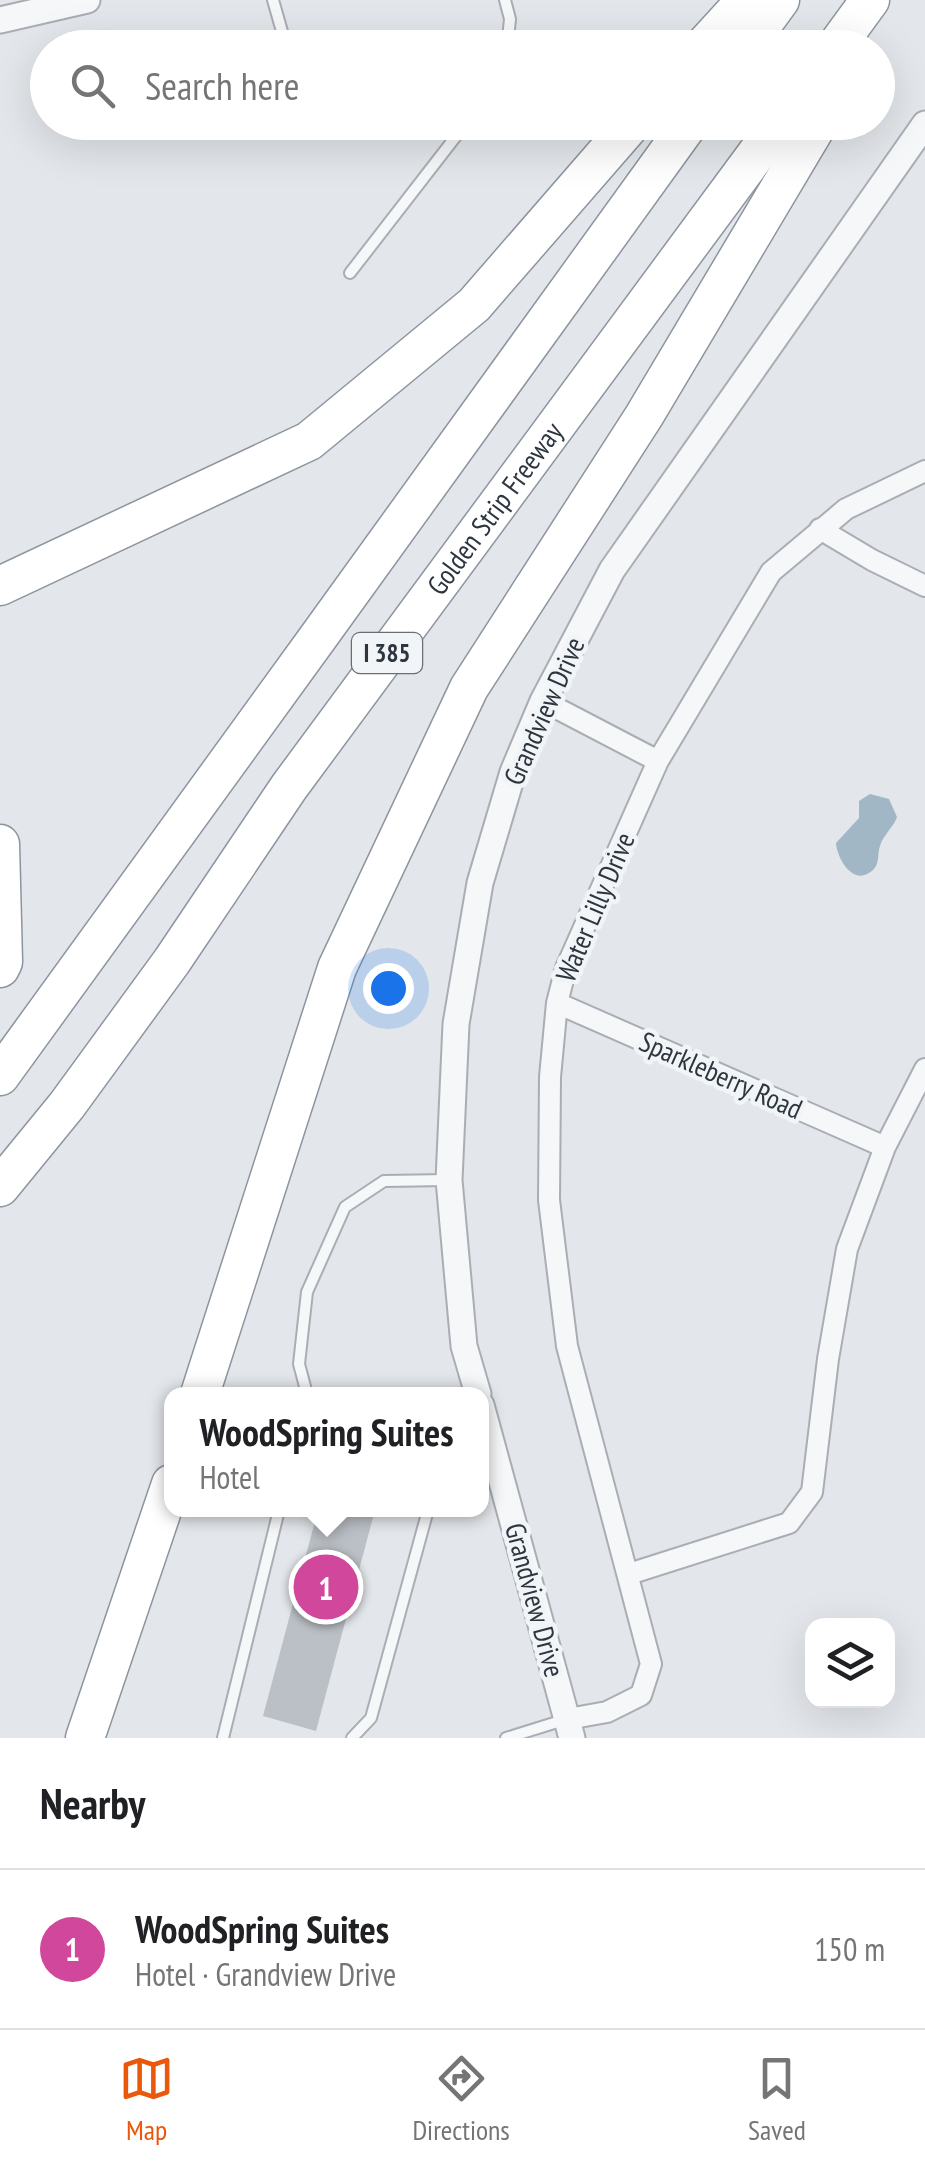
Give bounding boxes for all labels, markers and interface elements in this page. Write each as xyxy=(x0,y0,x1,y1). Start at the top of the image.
search box xyxy=(30,30,895,140)
icon: search xyxy=(65,58,120,113)
text: Search here xyxy=(145,61,299,110)
street label: Golden Strip Freeway xyxy=(418,414,571,602)
street label: Grandview Drive xyxy=(494,631,593,791)
road number: I 385 xyxy=(352,633,422,673)
street label: Water Lilly Drive xyxy=(546,826,643,987)
your location xyxy=(363,963,414,1014)
street label: Sparkleberry Road xyxy=(634,1022,808,1127)
popup xyxy=(164,1387,489,1517)
text: WoodSpring Suites xyxy=(199,1407,454,1456)
text: Hotel xyxy=(199,1456,260,1498)
street label: Grandview Drive xyxy=(497,1519,574,1681)
pin: 1 xyxy=(294,1550,358,1624)
map controls xyxy=(805,1618,895,1708)
button: layers xyxy=(805,1618,895,1708)
text: Nearby xyxy=(40,1776,145,1831)
text: WoodSpring Suites xyxy=(135,1904,389,1953)
text: 1 xyxy=(65,1928,80,1970)
text: 150 m xyxy=(814,1928,885,1970)
text: Hotel · Grandview Drive xyxy=(135,1953,396,1995)
tab: Map xyxy=(119,2051,174,2148)
tab: Directions xyxy=(412,2051,510,2148)
tab: Saved xyxy=(748,2051,806,2148)

